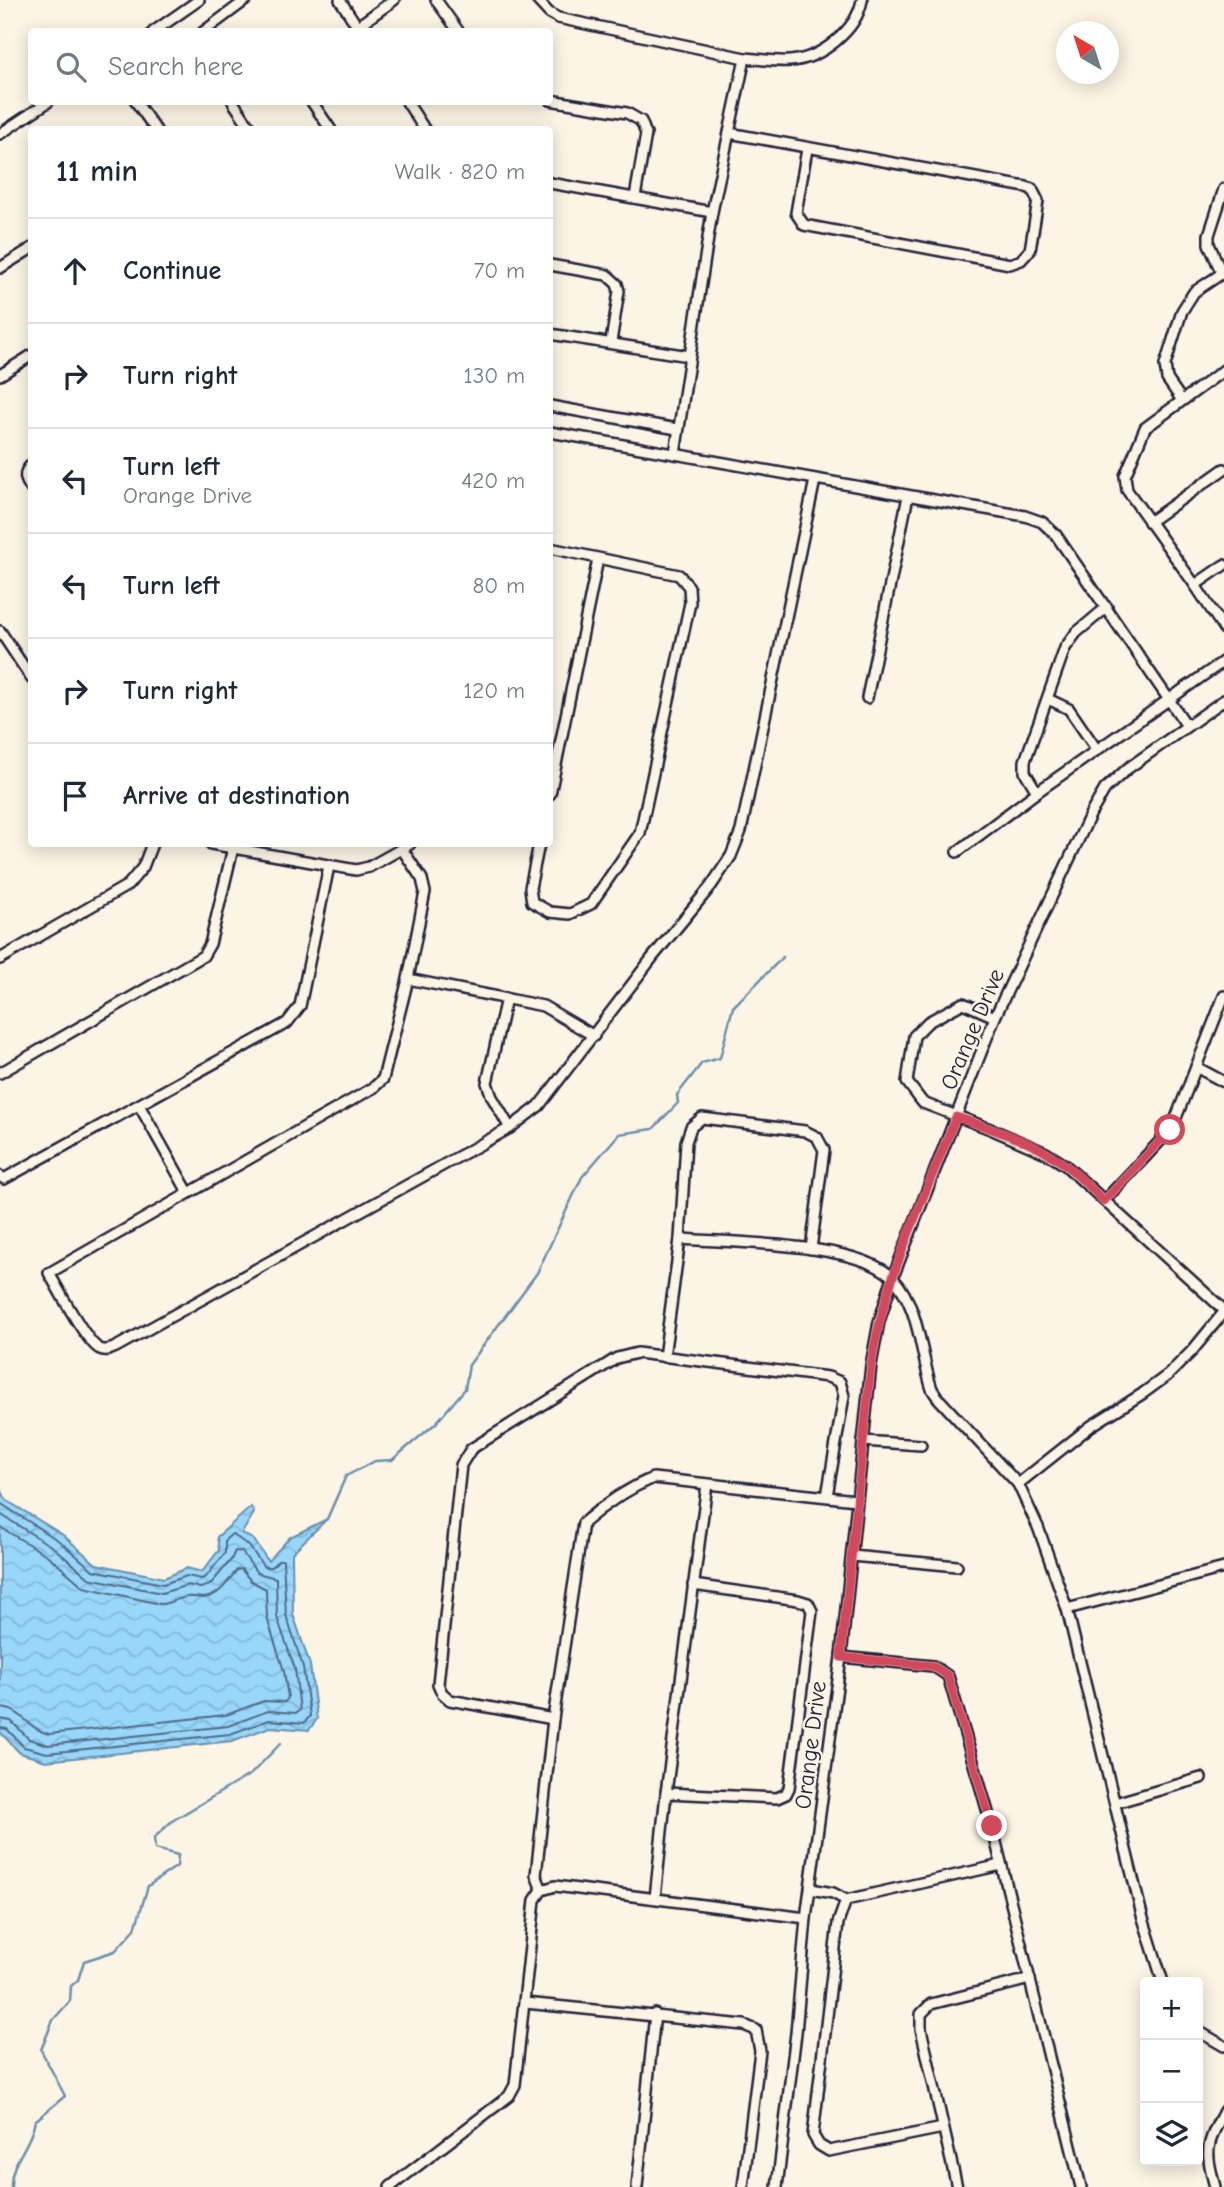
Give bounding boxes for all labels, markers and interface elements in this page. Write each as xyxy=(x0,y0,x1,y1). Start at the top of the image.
north arrow xyxy=(1056,21,1119,84)
search box xyxy=(28,28,553,105)
icon: search xyxy=(52,48,90,86)
text: Search here xyxy=(108,52,243,82)
text: 11 min xyxy=(56,154,138,189)
text: Walk · 820 m xyxy=(395,158,525,185)
icon: ahead xyxy=(56,252,94,290)
text: Continue xyxy=(123,256,221,286)
text: 70 m xyxy=(473,257,525,284)
icon: right xyxy=(56,357,94,395)
text: Turn right xyxy=(123,361,237,391)
text: 130 m xyxy=(464,362,525,389)
text: Turn left xyxy=(123,452,220,482)
icon: left xyxy=(56,462,94,500)
text: 420 m xyxy=(461,467,525,494)
text: Orange Drive xyxy=(123,482,252,509)
icon: left xyxy=(56,567,94,605)
text: Turn left xyxy=(123,571,220,601)
text: 80 m xyxy=(472,572,525,599)
icon: right xyxy=(56,672,94,710)
text: Turn right xyxy=(123,676,237,706)
text: 120 m xyxy=(463,677,525,704)
icon: arrive xyxy=(56,777,94,815)
text: Arrive at destination xyxy=(123,781,350,811)
street label: Orange Drive xyxy=(935,965,1010,1094)
route start xyxy=(1154,1114,1185,1145)
street label: Orange Drive xyxy=(789,1679,832,1811)
route end xyxy=(976,1810,1007,1841)
map controls xyxy=(1140,1977,1203,2166)
button: + xyxy=(1140,1977,1203,2040)
button: − xyxy=(1140,2040,1203,2103)
button: layers xyxy=(1140,2103,1203,2166)

